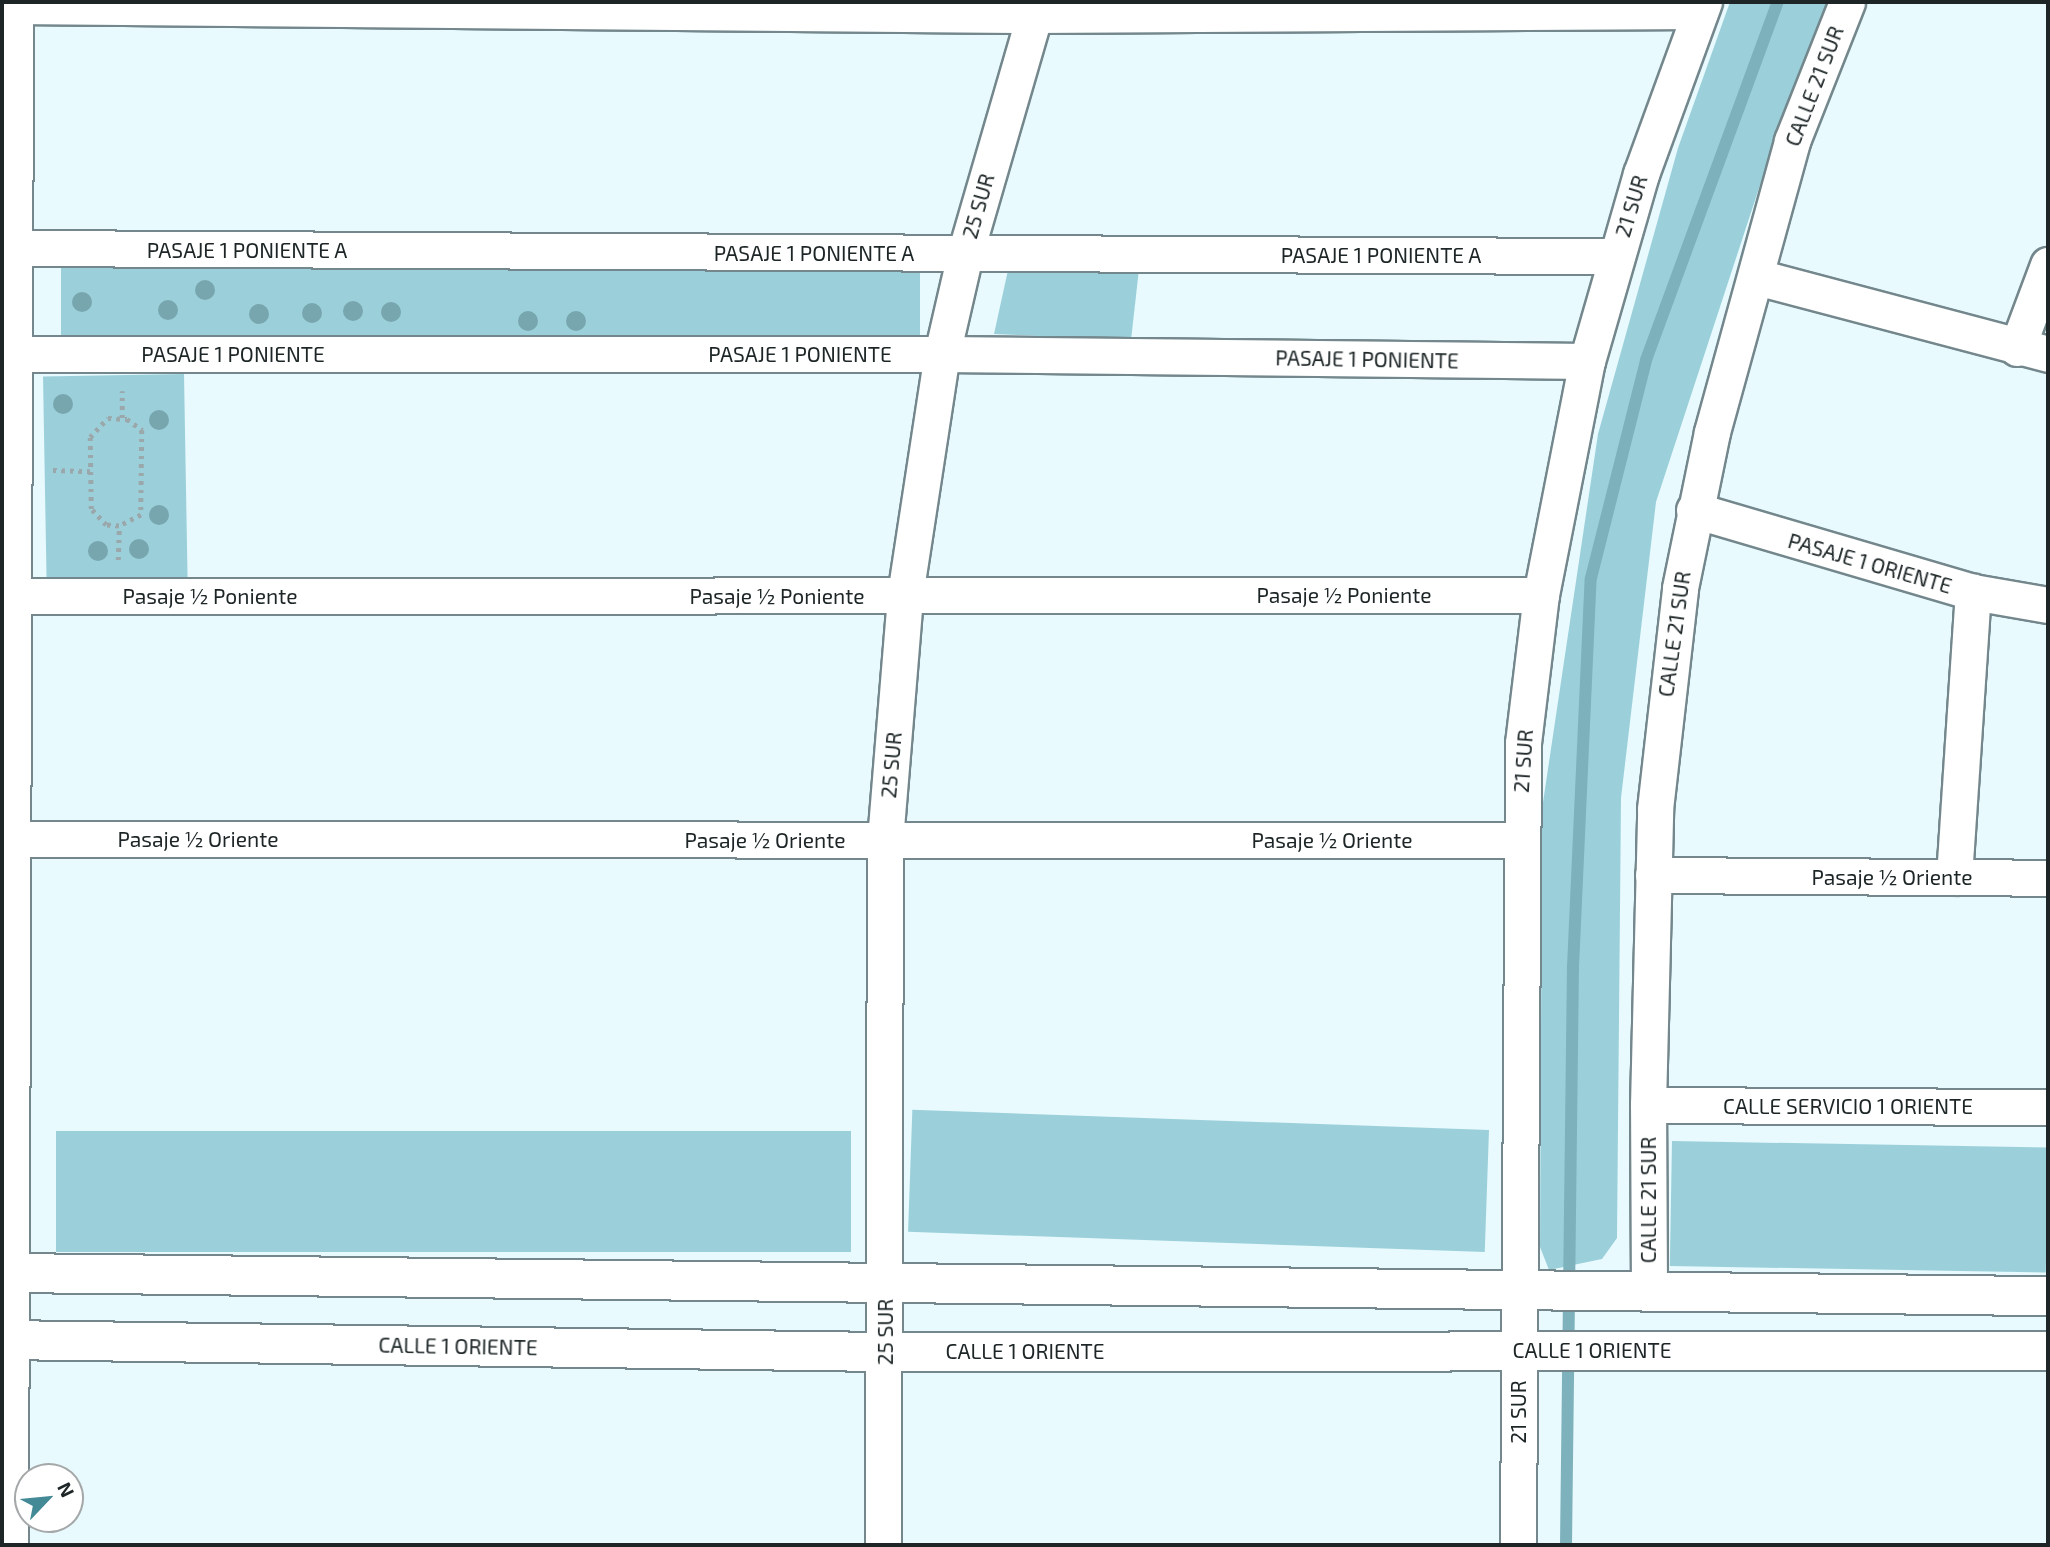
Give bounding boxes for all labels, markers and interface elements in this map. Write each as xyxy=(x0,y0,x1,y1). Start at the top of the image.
street label: CALLE 21 SUR xyxy=(1780,22,1848,150)
street label: 25 SUR xyxy=(957,171,999,241)
street label: 21 SUR xyxy=(1610,172,1652,240)
street label: PASAJE 1 PONIENTE A xyxy=(146,237,348,263)
street label: PASAJE 1 PONIENTE A xyxy=(713,240,915,266)
street label: PASAJE 1 PONIENTE A xyxy=(1280,242,1482,268)
street label: PASAJE 1 PONIENTE xyxy=(141,341,325,367)
street label: PASAJE 1 PONIENTE xyxy=(708,341,892,367)
street label: PASAJE 1 PONIENTE xyxy=(1275,345,1459,373)
street label: PASAJE 1 ORIENTE xyxy=(1785,528,1955,598)
street label: CALLE 21 SUR xyxy=(1653,570,1695,698)
street label: Pasaje ½ Poniente xyxy=(1257,582,1431,608)
street label: Pasaje ½ Poniente xyxy=(123,583,297,609)
street label: Pasaje ½ Poniente xyxy=(690,583,864,609)
street label: 21 SUR xyxy=(1508,728,1538,794)
street label: 25 SUR xyxy=(876,731,906,799)
street label: Pasaje ½ Oriente xyxy=(118,826,278,852)
street label: Pasaje ½ Oriente xyxy=(685,827,845,853)
street label: Pasaje ½ Oriente xyxy=(1252,827,1412,853)
street label: Pasaje ½ Oriente xyxy=(1812,864,1972,890)
street label: CALLE SERVICIO 1 ORIENTE xyxy=(1723,1093,1973,1119)
street label: CALLE 21 SUR xyxy=(1635,1137,1661,1263)
street label: 25 SUR xyxy=(872,1299,898,1365)
street label: CALLE 1 ORIENTE xyxy=(378,1332,538,1360)
street label: CALLE 1 ORIENTE xyxy=(1512,1337,1672,1363)
street label: CALLE 1 ORIENTE xyxy=(945,1338,1105,1364)
street label: 21 SUR xyxy=(1505,1380,1531,1444)
north arrow xyxy=(14,1463,84,1533)
text: N xyxy=(53,1478,80,1501)

